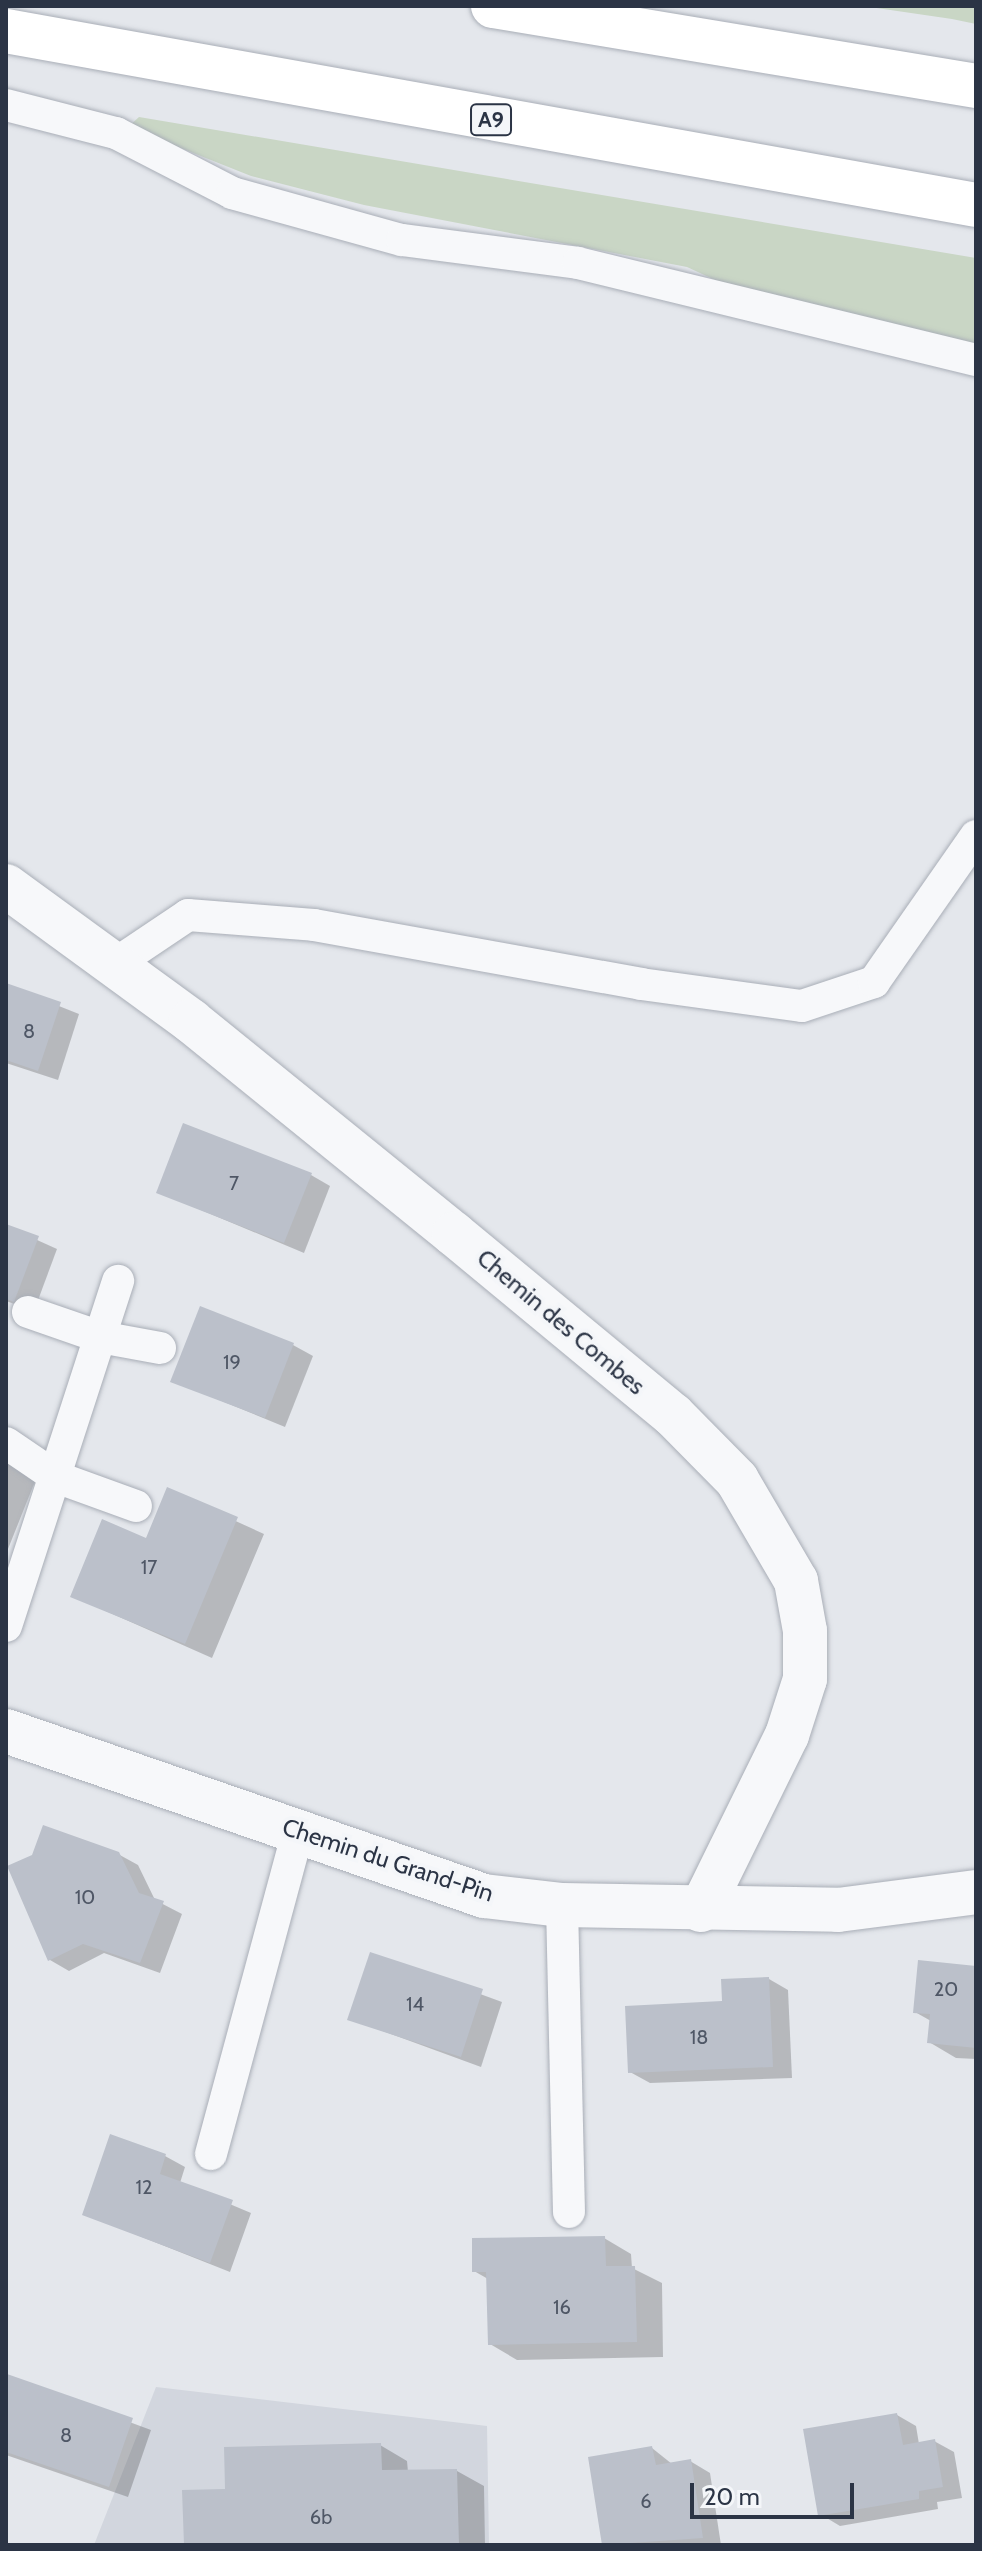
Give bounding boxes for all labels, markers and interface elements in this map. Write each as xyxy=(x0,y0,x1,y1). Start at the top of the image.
road number: A9 xyxy=(469,102,513,138)
house number: 8 xyxy=(23,1019,35,1043)
house number: 7 xyxy=(229,1171,239,1195)
street label: Chemin des Combes xyxy=(471,1243,651,1401)
house number: 19 xyxy=(223,1350,241,1374)
house number: 17 xyxy=(141,1555,157,1579)
street label: Chemin du Grand-Pin xyxy=(279,1812,497,1908)
house number: 10 xyxy=(75,1885,95,1909)
house number: 20 xyxy=(934,1977,958,2001)
house number: 14 xyxy=(406,1992,424,2016)
house number: 18 xyxy=(690,2025,708,2049)
house number: 12 xyxy=(136,2175,152,2199)
house number: 16 xyxy=(553,2295,571,2319)
house number: 8 xyxy=(60,2423,72,2447)
scale bar xyxy=(694,2467,858,2517)
text: 20 m xyxy=(704,2482,760,2511)
house number: 6 xyxy=(640,2489,652,2513)
house number: 6b xyxy=(310,2505,332,2529)

